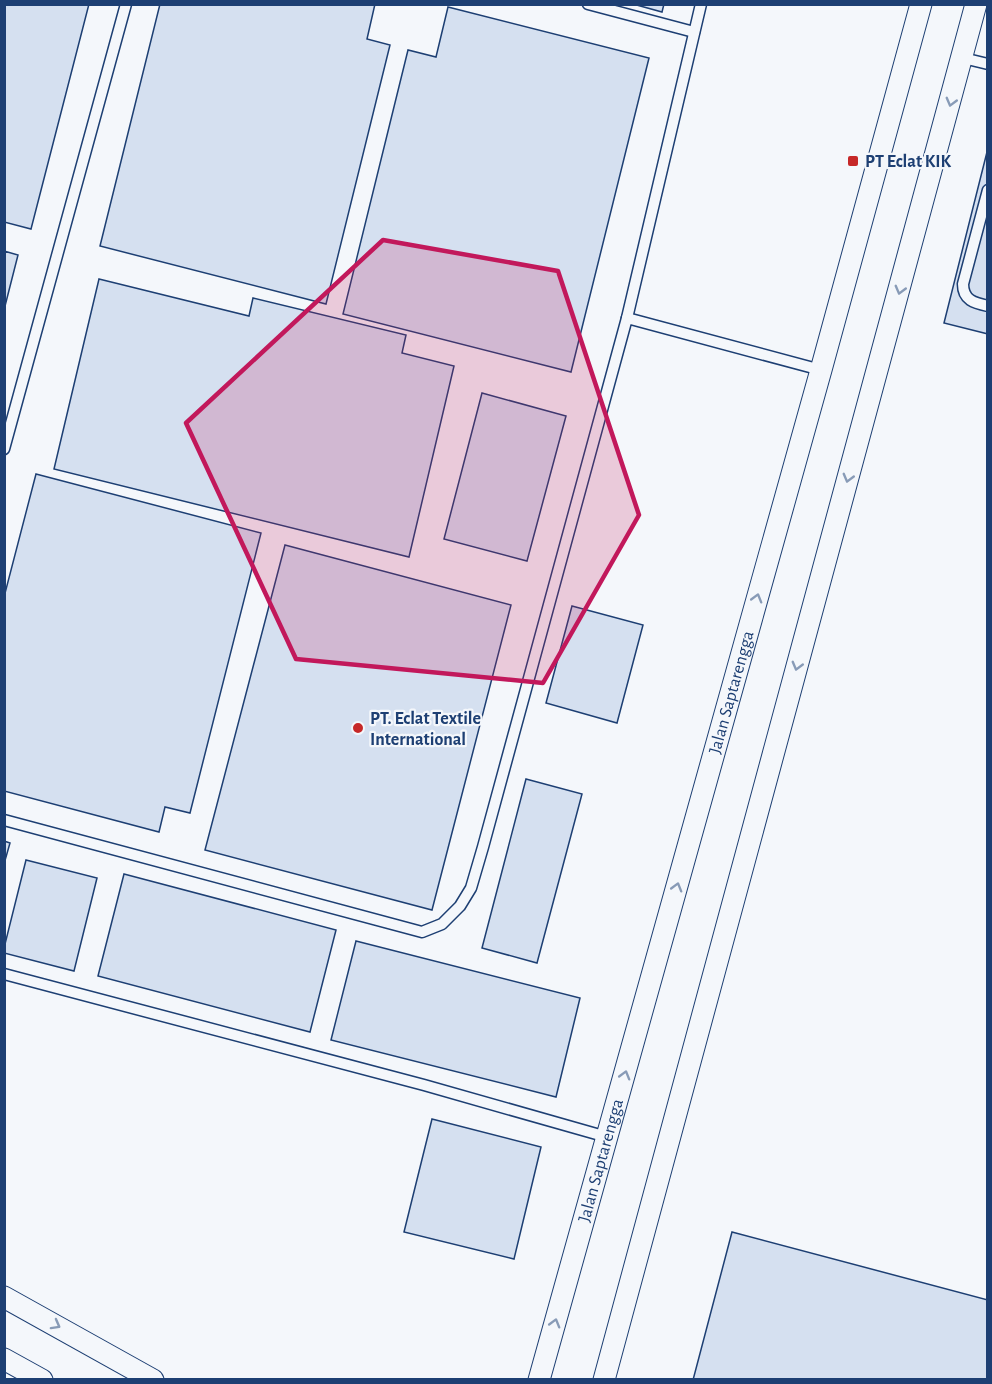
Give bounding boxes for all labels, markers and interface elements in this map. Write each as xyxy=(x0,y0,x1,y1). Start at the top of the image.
one-way arrow xyxy=(945,97,958,107)
place label: PT Eclat KIK xyxy=(865,153,952,171)
marker: PT Eclat KIK xyxy=(846,154,860,168)
one-way arrow xyxy=(894,285,907,295)
one-way arrow xyxy=(843,473,856,483)
one-way arrow xyxy=(750,593,763,603)
street label: Jalan Saptarengga xyxy=(706,629,758,756)
one-way arrow xyxy=(792,661,805,671)
place label: PT. Eclat Textile International xyxy=(370,710,481,749)
marker: PT. Eclat Textile International xyxy=(351,721,365,735)
one-way arrow xyxy=(670,882,682,893)
one-way arrow xyxy=(618,1070,630,1081)
street label: Jalan Saptarengga xyxy=(576,1097,627,1224)
one-way arrow xyxy=(49,1318,60,1330)
one-way arrow xyxy=(548,1318,560,1329)

